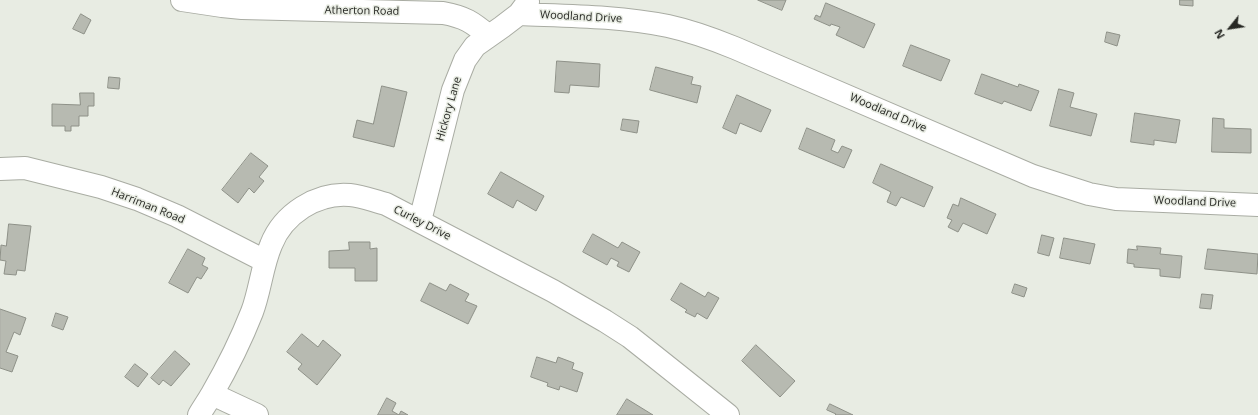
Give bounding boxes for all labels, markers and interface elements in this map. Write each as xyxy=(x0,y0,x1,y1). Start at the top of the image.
street label: Atherton Road xyxy=(325,4,399,18)
street label: Woodland Drive xyxy=(540,8,622,26)
north arrow xyxy=(1210,8,1250,48)
text: N xyxy=(1210,27,1228,42)
street label: Hickory Lane xyxy=(434,75,464,143)
street label: Woodland Drive xyxy=(848,91,928,135)
street label: Harriman Road xyxy=(109,185,187,227)
street label: Woodland Drive xyxy=(1154,194,1236,210)
street label: Curley Drive xyxy=(391,203,453,243)

